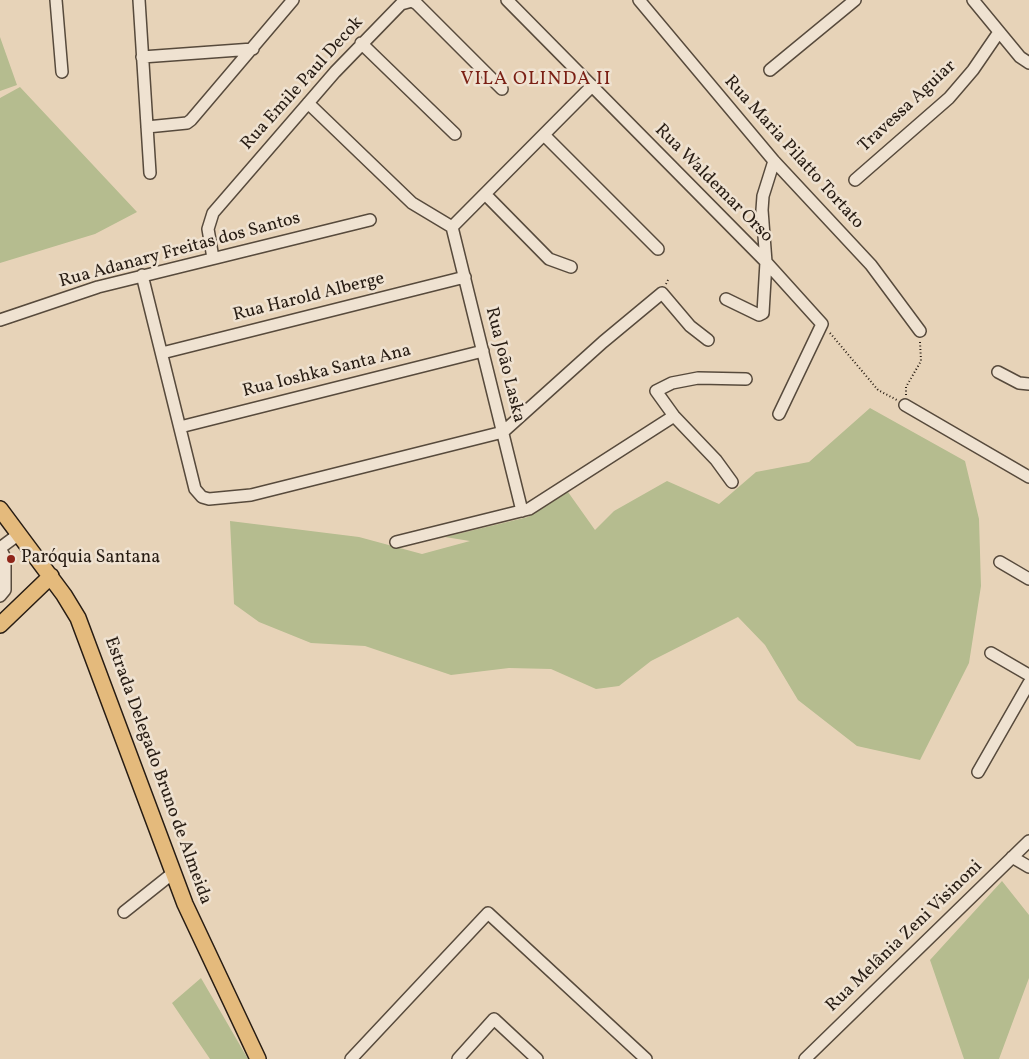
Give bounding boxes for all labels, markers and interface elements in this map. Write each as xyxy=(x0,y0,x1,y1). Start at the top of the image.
street label: Rua Emile Paul Decok xyxy=(237,13,369,155)
street label: Travessa Aguiar xyxy=(855,56,961,158)
district label: VILA OLINDA II xyxy=(459,70,613,92)
street label: Rua Maria Pilatto Tortato xyxy=(718,72,868,234)
street label: Rua Waldemar Orso xyxy=(649,120,777,248)
street label: Rua Adanary Freitas dos Santos xyxy=(57,208,303,294)
street label: Rua Harold Alberge xyxy=(231,269,387,327)
street label: Rua João Laska xyxy=(479,305,529,425)
street label: Rua Ioshka Santa Ana xyxy=(241,341,413,403)
place label: Paróquia Santana xyxy=(21,548,160,570)
marker: Paróquia Santana xyxy=(5,553,17,565)
street label: Estrada Delegado Bruno de Almeida xyxy=(98,634,216,908)
street label: Rua Melânia Zeni Visinoni xyxy=(822,857,988,1017)

